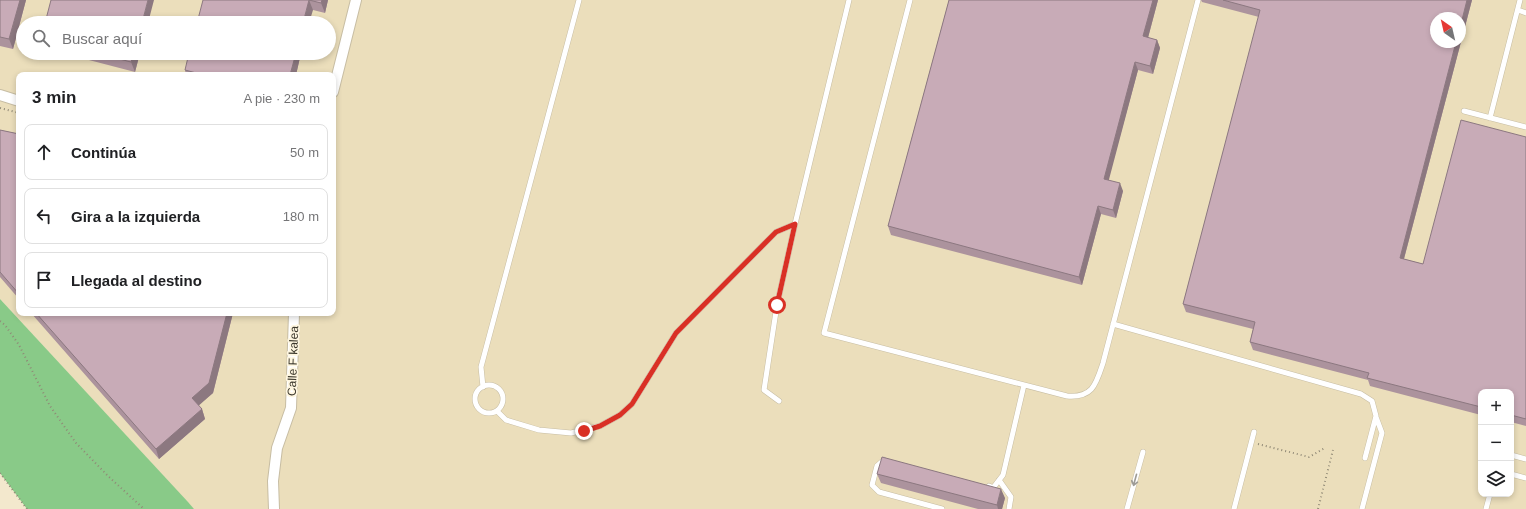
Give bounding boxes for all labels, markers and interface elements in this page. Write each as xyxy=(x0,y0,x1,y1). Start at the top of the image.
north arrow xyxy=(1430,12,1466,48)
search box xyxy=(16,16,336,60)
icon: search xyxy=(30,27,52,49)
text: Buscar aquí xyxy=(62,30,142,47)
text: 3 min xyxy=(32,88,76,107)
text: A pie · 230 m xyxy=(243,91,320,106)
icon: ahead xyxy=(33,141,55,163)
text: Continúa xyxy=(71,144,136,161)
text: 50 m xyxy=(290,145,319,160)
icon: left xyxy=(33,205,55,227)
text: Gira a la izquierda xyxy=(71,208,200,225)
text: 180 m xyxy=(283,209,319,224)
icon: arrive xyxy=(33,269,55,291)
text: Llegada al destino xyxy=(71,272,202,289)
route start xyxy=(768,296,786,314)
street label: Calle F kalea xyxy=(285,325,301,396)
map controls xyxy=(1478,389,1514,497)
button: + xyxy=(1478,389,1514,425)
route end xyxy=(575,422,593,440)
button: − xyxy=(1478,425,1514,461)
button: layers xyxy=(1478,461,1514,497)
one-way arrow xyxy=(1131,474,1138,487)

